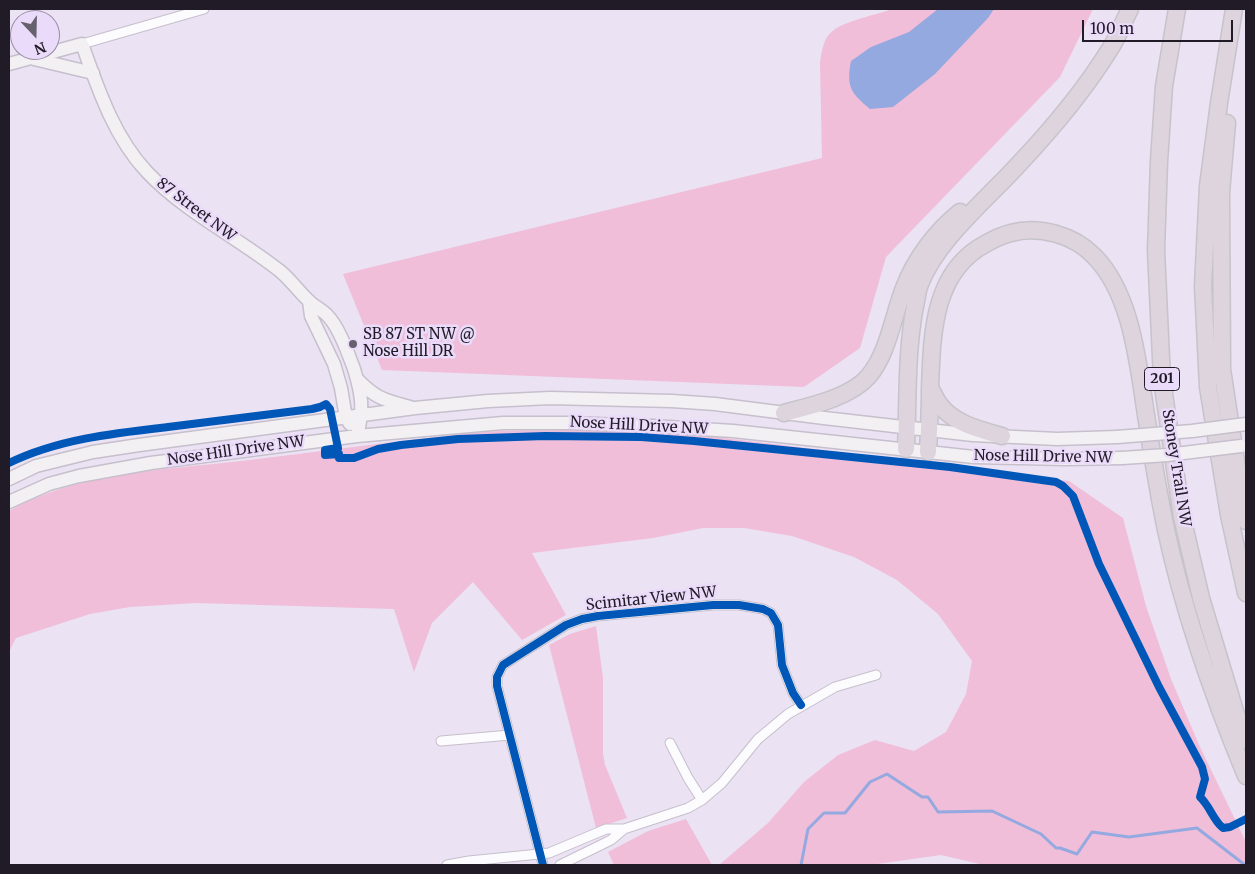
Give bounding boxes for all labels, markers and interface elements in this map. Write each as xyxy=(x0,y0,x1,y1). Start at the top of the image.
north arrow xyxy=(10,10,60,60)
scale bar xyxy=(1085,10,1236,42)
text: 100 m xyxy=(1090,19,1134,38)
text: N xyxy=(32,38,48,58)
street label: 87 Street NW xyxy=(153,174,239,246)
place label: SB 87 ST NW @ Nose Hill DR xyxy=(363,326,475,361)
marker: SB 87 ST NW @ Nose Hill DR xyxy=(347,338,359,350)
road number: 201 xyxy=(1144,368,1180,390)
street label: Stoney Trail NW xyxy=(1158,408,1194,528)
street label: Nose Hill Drive NW xyxy=(569,413,709,439)
street label: Nose Hill Drive NW xyxy=(166,432,306,470)
street label: Nose Hill Drive NW xyxy=(974,447,1112,467)
street label: Scimitar View NW xyxy=(585,583,717,615)

